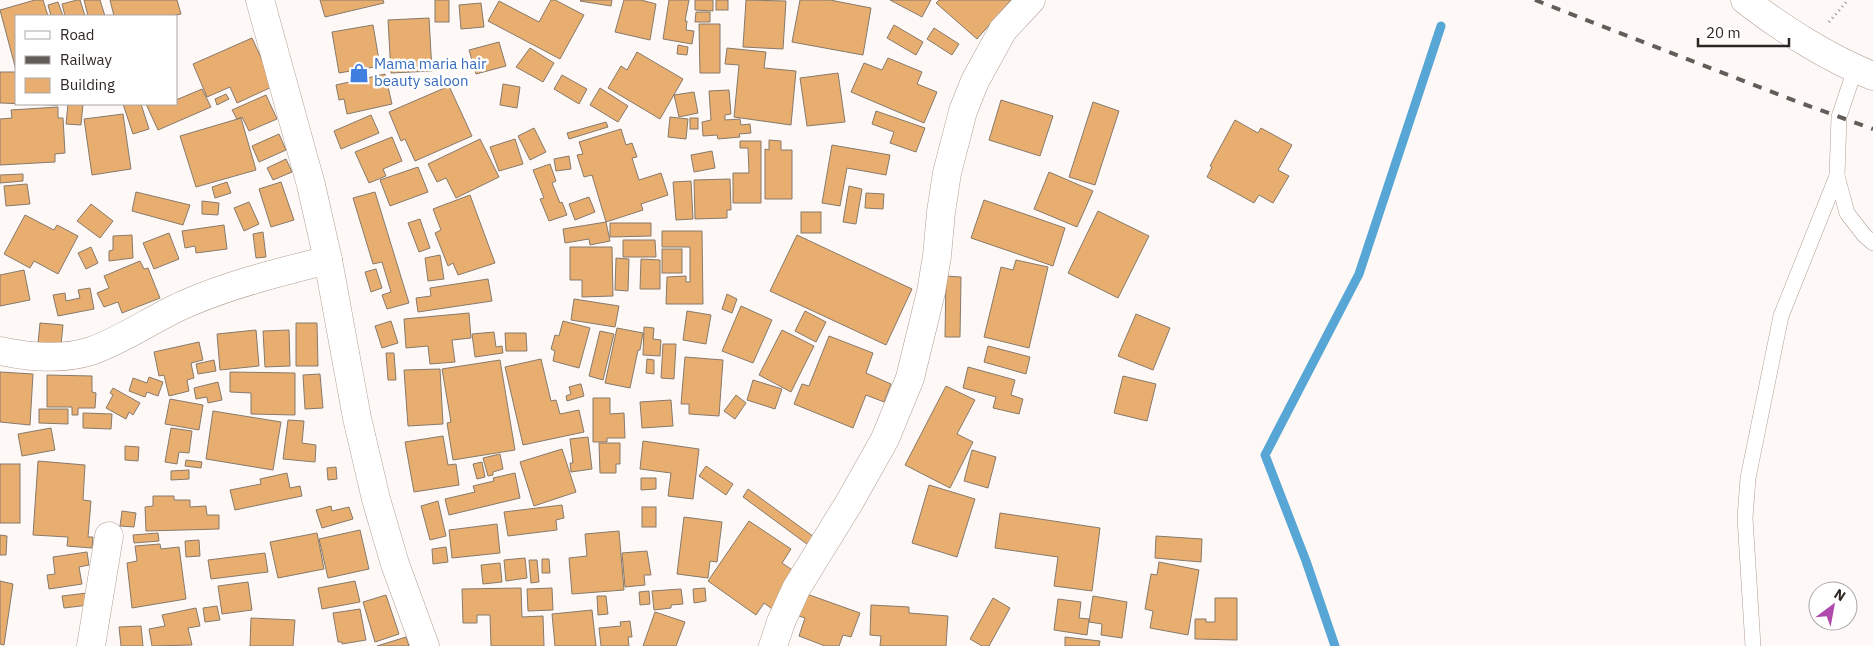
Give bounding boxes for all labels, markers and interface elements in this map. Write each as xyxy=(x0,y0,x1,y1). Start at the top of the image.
legend xyxy=(15,15,178,105)
scale bar xyxy=(1698,15,1789,47)
text: 20 m xyxy=(1706,23,1741,42)
text: Road xyxy=(60,25,95,44)
text: Railway xyxy=(60,50,113,69)
place label: Mama maria hair beauty saloon xyxy=(374,54,487,90)
shop icon: Mama maria hair beauty saloon xyxy=(348,62,370,84)
text: Building xyxy=(60,75,115,94)
north arrow xyxy=(1808,581,1858,631)
text: N xyxy=(1831,585,1849,605)

